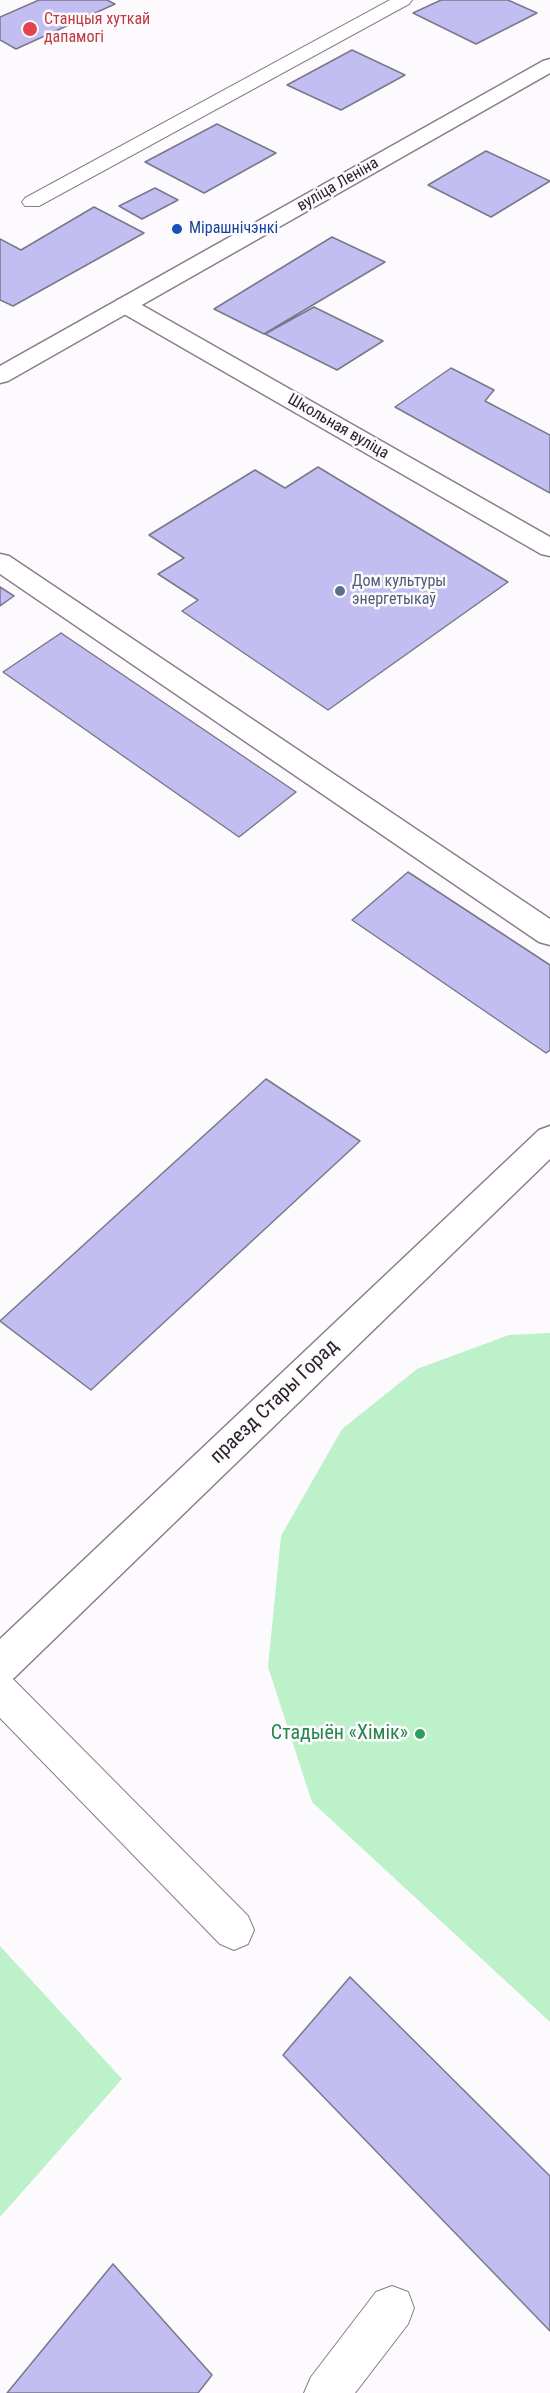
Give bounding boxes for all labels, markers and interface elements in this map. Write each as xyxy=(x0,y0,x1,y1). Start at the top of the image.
place label: Станцыя хуткай дапамогі xyxy=(44,10,150,48)
marker: Станцыя хуткай дапамогі xyxy=(21,20,39,38)
street label: вуліца Леніна xyxy=(294,154,382,216)
place label: Мірашнічэнкі xyxy=(189,219,278,239)
marker: Мірашнічэнкі xyxy=(170,222,184,236)
street label: Школьная вуліца xyxy=(284,390,392,464)
place label: Дом культуры энергетыкаў xyxy=(352,572,446,610)
marker: Дом культуры энергетыкаў xyxy=(333,584,347,598)
street label: праезд Стары Горад xyxy=(206,1335,344,1469)
place label: Стадыён «Хімік» xyxy=(271,1722,408,1746)
marker: Стадыён «Хімік» xyxy=(413,1727,427,1741)

